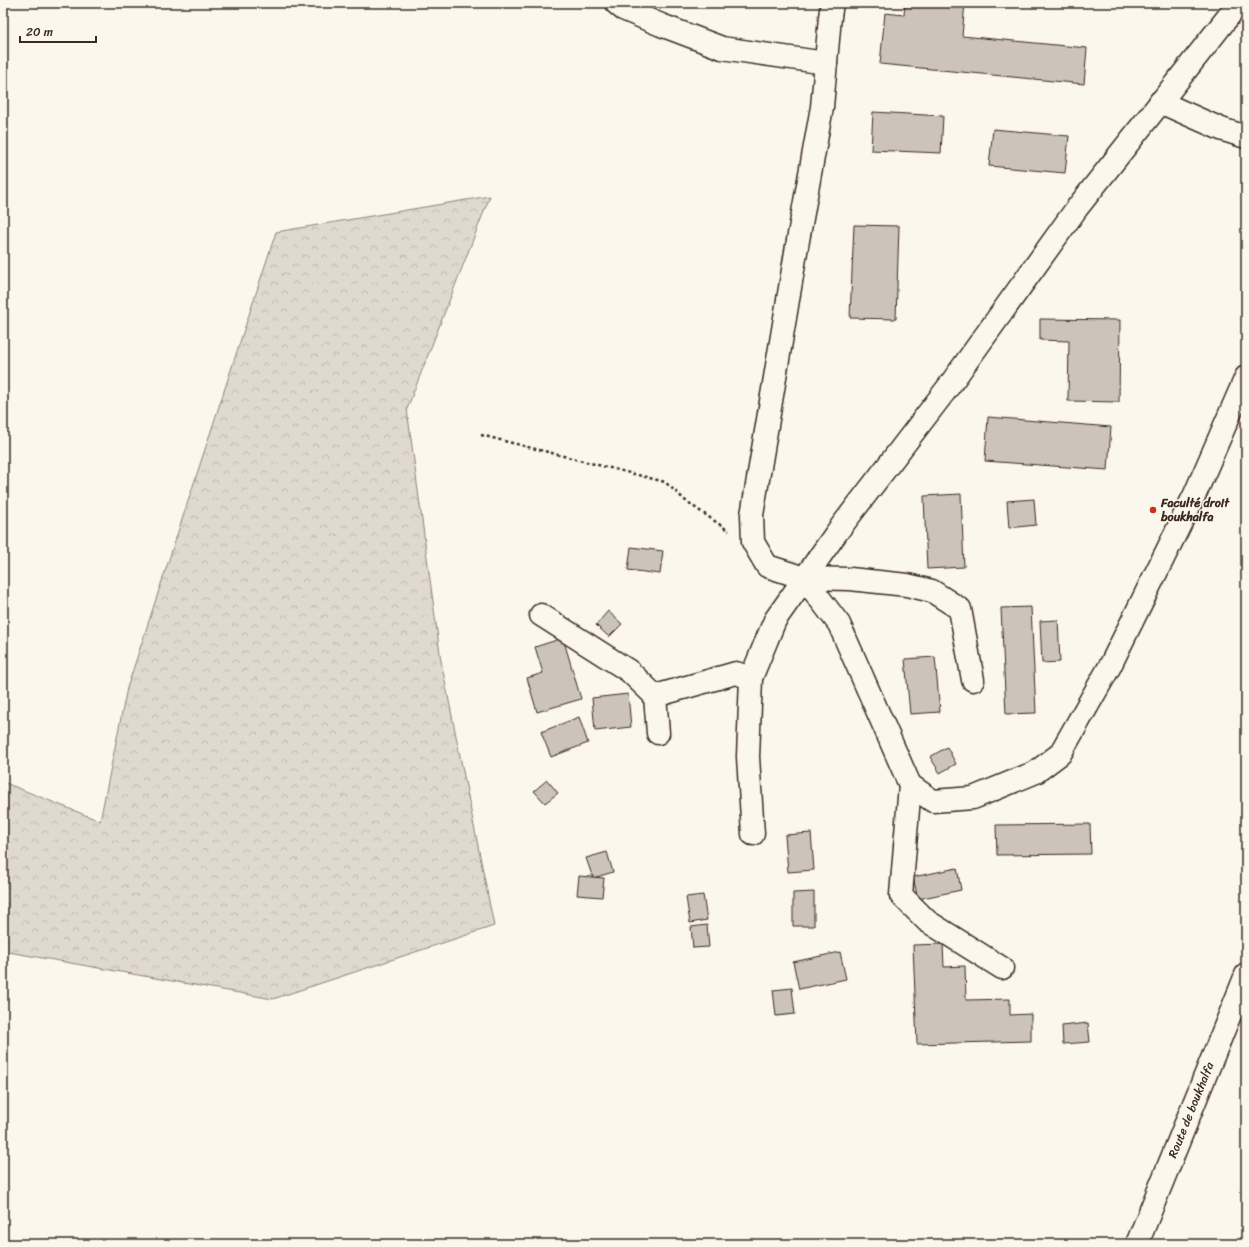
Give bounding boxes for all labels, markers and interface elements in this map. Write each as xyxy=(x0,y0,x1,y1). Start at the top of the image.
scale bar xyxy=(20,18,96,44)
text: 20 m xyxy=(26,21,53,43)
place label: Faculté droit boukhalfa xyxy=(1160,492,1230,528)
marker: Faculté droit boukhalfa xyxy=(1148,505,1158,515)
street label: Route de boukhalfa xyxy=(1162,1058,1221,1161)

